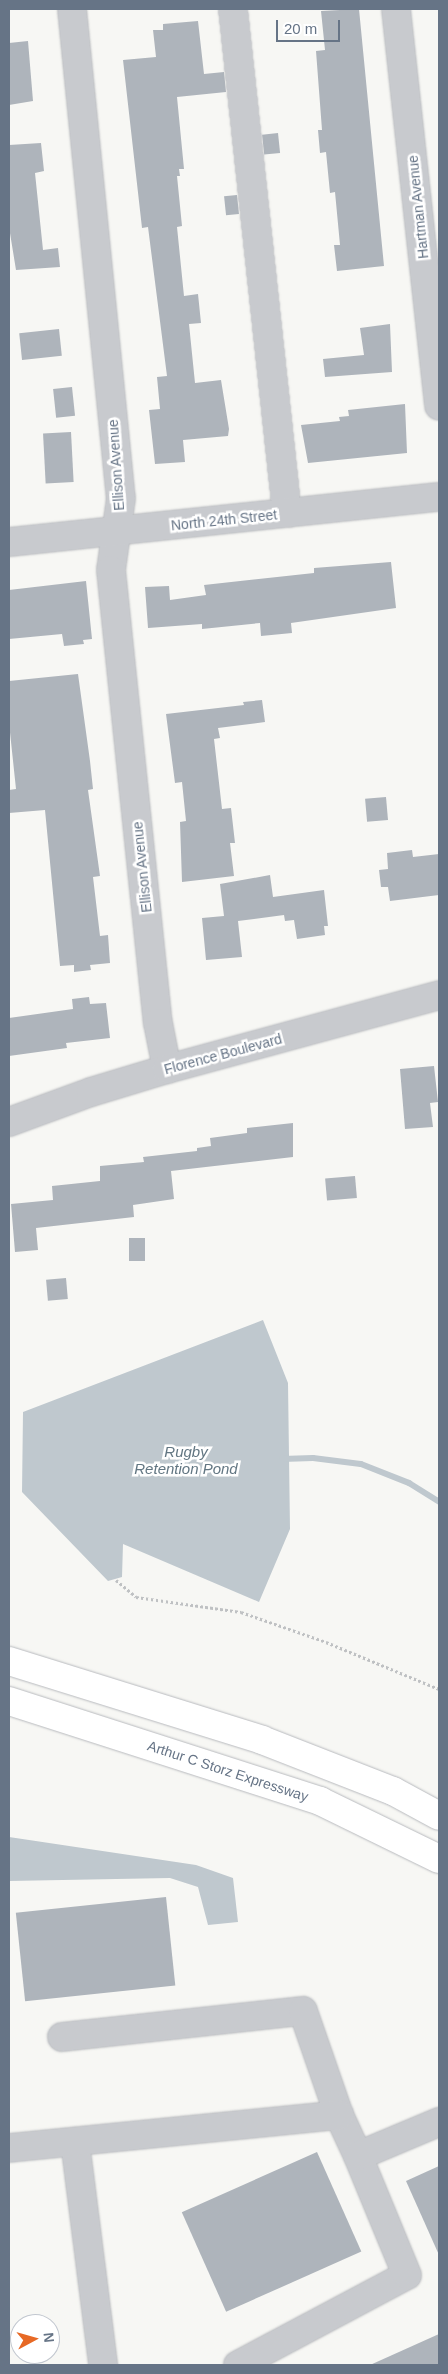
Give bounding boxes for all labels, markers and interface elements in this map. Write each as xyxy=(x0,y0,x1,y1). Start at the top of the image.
scale bar xyxy=(278,10,342,42)
text: 20 m xyxy=(284,20,317,37)
street label: Hartman Avenue xyxy=(404,154,432,260)
street label: Ellison Avenue xyxy=(104,418,128,512)
street label: North 24th Street xyxy=(170,506,278,534)
street label: Ellison Avenue xyxy=(129,820,155,914)
street label: Florence Boulevard xyxy=(162,1030,284,1078)
water label: Rugby Retention Pond xyxy=(134,1442,238,1477)
street label: Arthur C Storz Expressway xyxy=(145,1737,311,1805)
north arrow xyxy=(10,2314,60,2364)
text: N xyxy=(40,2332,57,2343)

